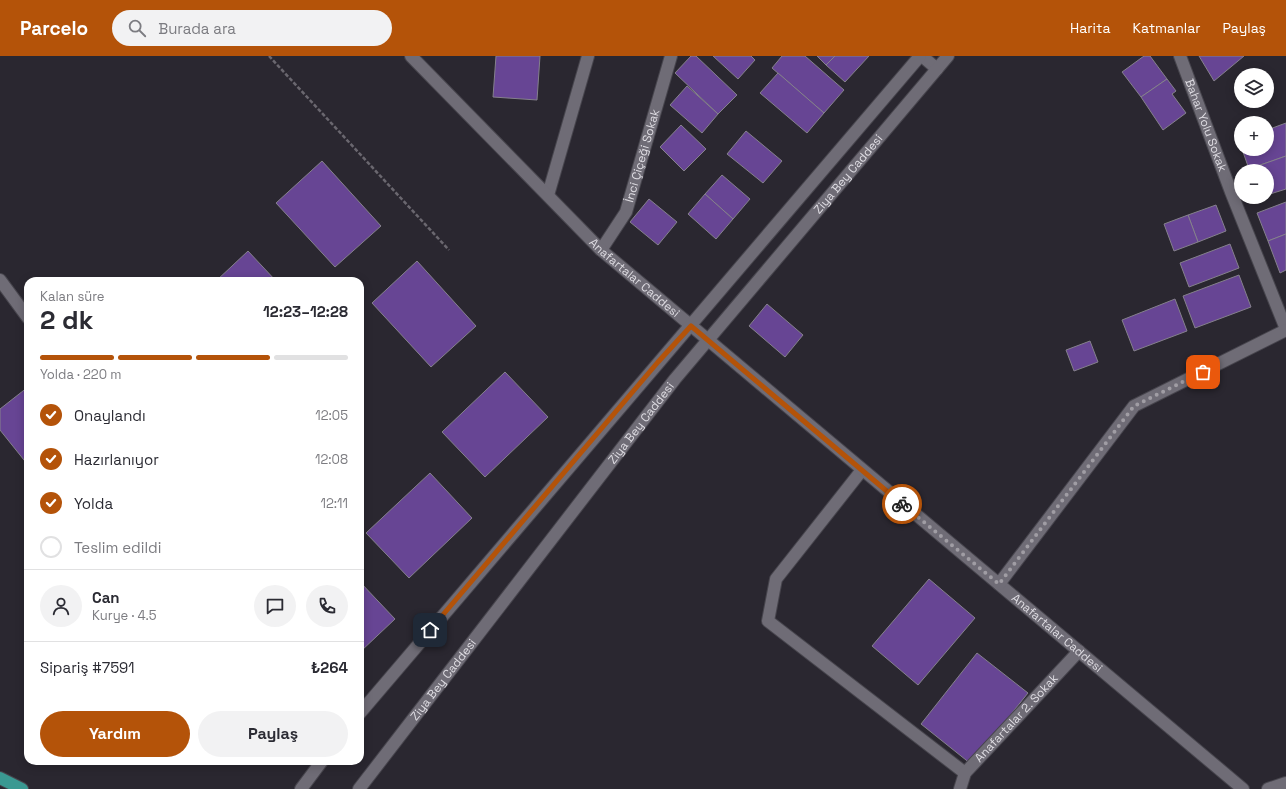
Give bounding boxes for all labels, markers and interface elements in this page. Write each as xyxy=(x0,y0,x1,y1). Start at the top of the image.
search box xyxy=(112,10,392,46)
text: Parcelo xyxy=(20,16,88,41)
icon: search xyxy=(126,17,148,39)
text: Burada ara xyxy=(158,19,236,38)
text: Harita xyxy=(1070,19,1110,37)
text: Katmanlar xyxy=(1132,19,1201,37)
text: Paylaş xyxy=(1223,19,1266,37)
map controls xyxy=(1234,68,1274,204)
button: layers xyxy=(1234,68,1274,108)
street label: Bahar Yolu Sokak xyxy=(1181,77,1231,175)
street label: İnci Çiçeği Sokak xyxy=(621,107,663,204)
button: + xyxy=(1234,116,1274,156)
street label: Ziya Bey Caddesi xyxy=(810,131,886,217)
button: − xyxy=(1234,164,1274,204)
street label: Anafartalar Caddesi xyxy=(586,235,683,321)
text: Kalan süre xyxy=(40,288,105,305)
text: 12:23–12:28 xyxy=(263,302,348,321)
text: 2 dk xyxy=(40,303,93,337)
pin xyxy=(1186,355,1220,389)
icon: bag xyxy=(1192,361,1214,383)
text: Yolda · 220 m xyxy=(40,366,122,383)
street label: Ziya Bey Caddesi xyxy=(604,379,678,467)
icon: check xyxy=(40,404,62,426)
text: Onaylandı xyxy=(74,406,146,425)
text: 12:05 xyxy=(315,407,348,424)
icon: check xyxy=(40,448,62,470)
text: Hazırlanıyor xyxy=(74,450,159,469)
text: 12:08 xyxy=(315,451,348,468)
courier xyxy=(882,484,922,524)
icon: check xyxy=(40,492,62,514)
icon: bike xyxy=(891,493,913,515)
text: Yolda xyxy=(74,494,113,513)
text: 12:11 xyxy=(321,495,348,512)
text: Teslim edildi xyxy=(74,538,161,557)
button: person xyxy=(40,585,82,627)
button: chat xyxy=(254,585,296,627)
button: phone xyxy=(306,585,348,627)
text: Can xyxy=(92,588,120,607)
street label: Anafartalar Caddesi xyxy=(1008,590,1106,676)
text: Kurye · 4.5 xyxy=(92,607,157,624)
pin xyxy=(413,613,447,647)
icon: home xyxy=(419,619,441,641)
street label: Ziya Bey Caddesi xyxy=(407,636,480,724)
text: Sipariş #7591 xyxy=(40,658,135,677)
text: ₺264 xyxy=(311,658,348,677)
street label: Anafartalar 2. Sokak xyxy=(971,670,1062,766)
button: Yardım xyxy=(40,711,190,757)
button: Paylaş xyxy=(198,711,348,757)

